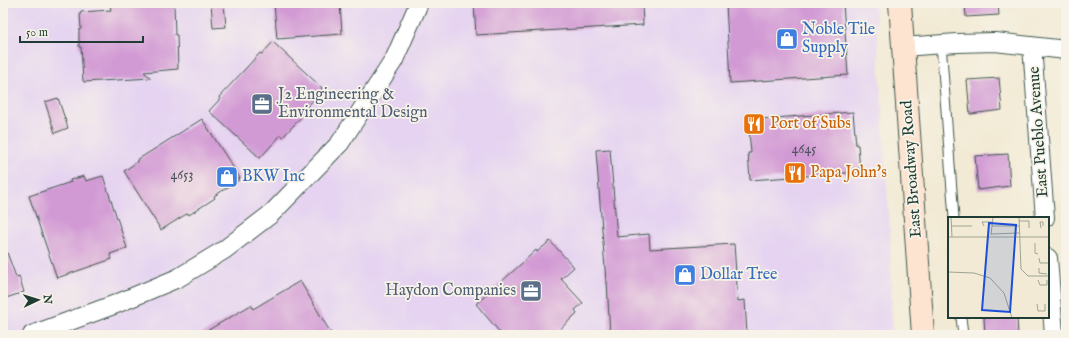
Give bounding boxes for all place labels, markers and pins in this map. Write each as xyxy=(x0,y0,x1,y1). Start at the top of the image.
place label: Noble Tile Supply xyxy=(802,20,875,58)
shop icon: Noble Tile Supply xyxy=(774,26,800,52)
place label: J2 Engineering & Environmental Design xyxy=(276,85,428,123)
office icon: J2 Engineering & Environmental Design xyxy=(249,91,275,117)
restaurant icon: Port of Subs xyxy=(741,111,767,137)
place label: Port of Subs xyxy=(770,114,851,134)
restaurant icon: Papa John's xyxy=(782,160,808,186)
place label: Papa John's xyxy=(810,163,887,183)
shop icon: BKW Inc xyxy=(214,164,240,190)
place label: BKW Inc xyxy=(242,167,305,187)
shop icon: Dollar Tree xyxy=(672,262,698,288)
place label: Dollar Tree xyxy=(700,265,777,285)
office icon: Haydon Companies xyxy=(518,278,544,304)
place label: Haydon Companies xyxy=(385,281,516,301)

